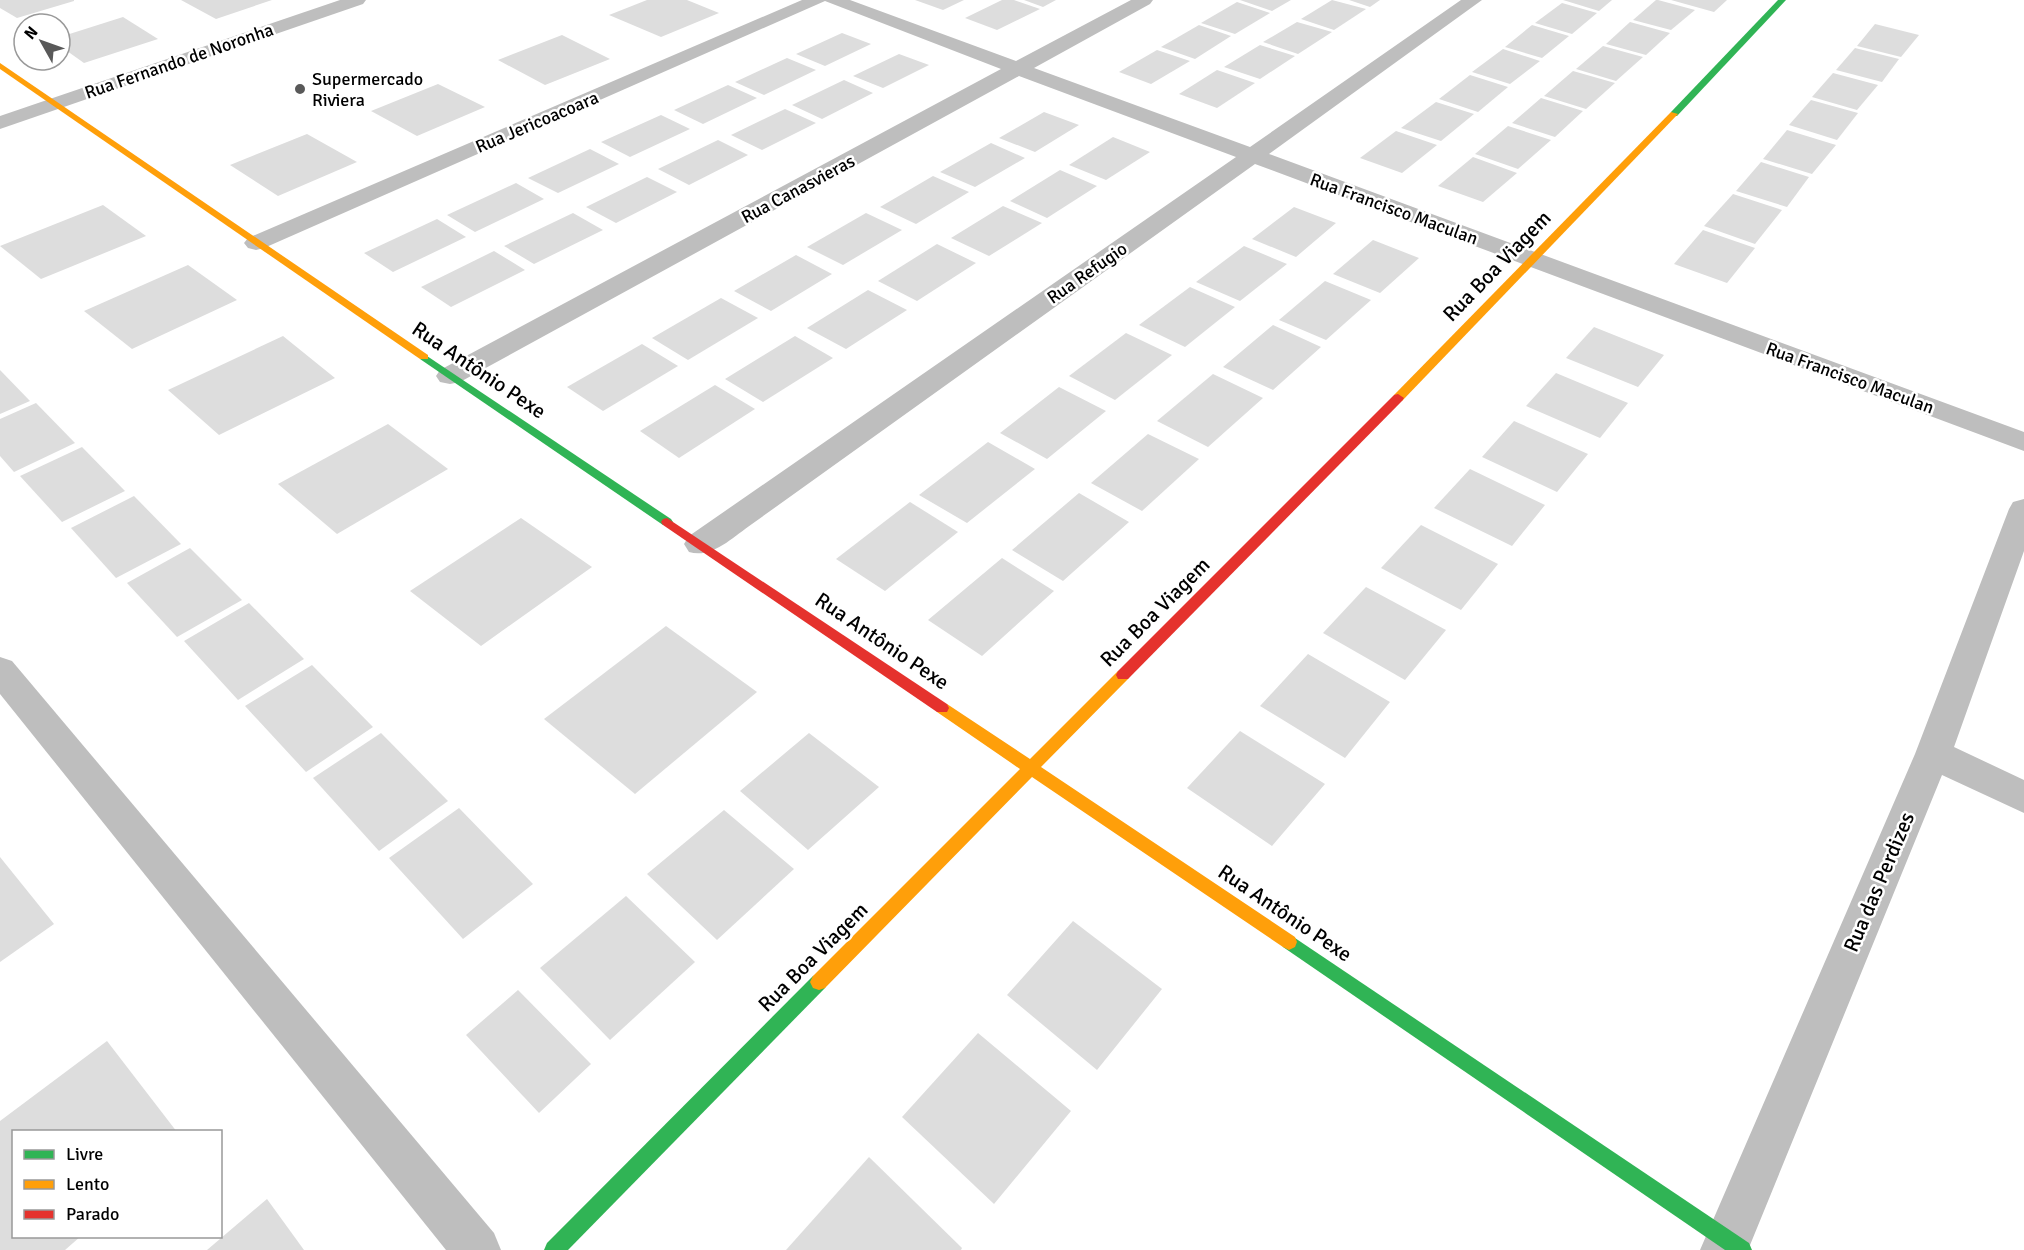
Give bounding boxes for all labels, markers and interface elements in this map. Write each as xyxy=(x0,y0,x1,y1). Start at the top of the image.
north arrow xyxy=(12,12,72,72)
street label: Rua Fernando de Noronha xyxy=(82,18,276,104)
text: N xyxy=(20,22,43,44)
place label: Supermercado Riviera xyxy=(312,68,423,111)
marker: Supermercado Riviera xyxy=(293,82,307,96)
street label: Rua Jericoacoara xyxy=(472,86,602,158)
street label: Rua Canasvieras xyxy=(737,150,859,228)
street label: Rua Francisco Maculan xyxy=(1307,168,1481,250)
street label: Rua Boa Viagem xyxy=(1437,205,1557,327)
street label: Rua Refugio xyxy=(1043,237,1131,309)
street label: Rua Antônio Pexe xyxy=(407,316,551,424)
street label: Rua Francisco Maculan xyxy=(1763,337,1937,419)
street label: Rua Boa Viagem xyxy=(1095,552,1215,672)
street label: Rua Antônio Pexe xyxy=(810,587,954,695)
street label: Rua das Perdizes xyxy=(1838,808,1920,956)
street label: Rua Antônio Pexe xyxy=(1213,859,1357,967)
street label: Rua Boa Viagem xyxy=(753,897,873,1017)
legend xyxy=(12,1130,222,1238)
text: Livre xyxy=(66,1143,103,1165)
text: Lento xyxy=(66,1173,109,1195)
text: Parado xyxy=(66,1203,119,1225)

